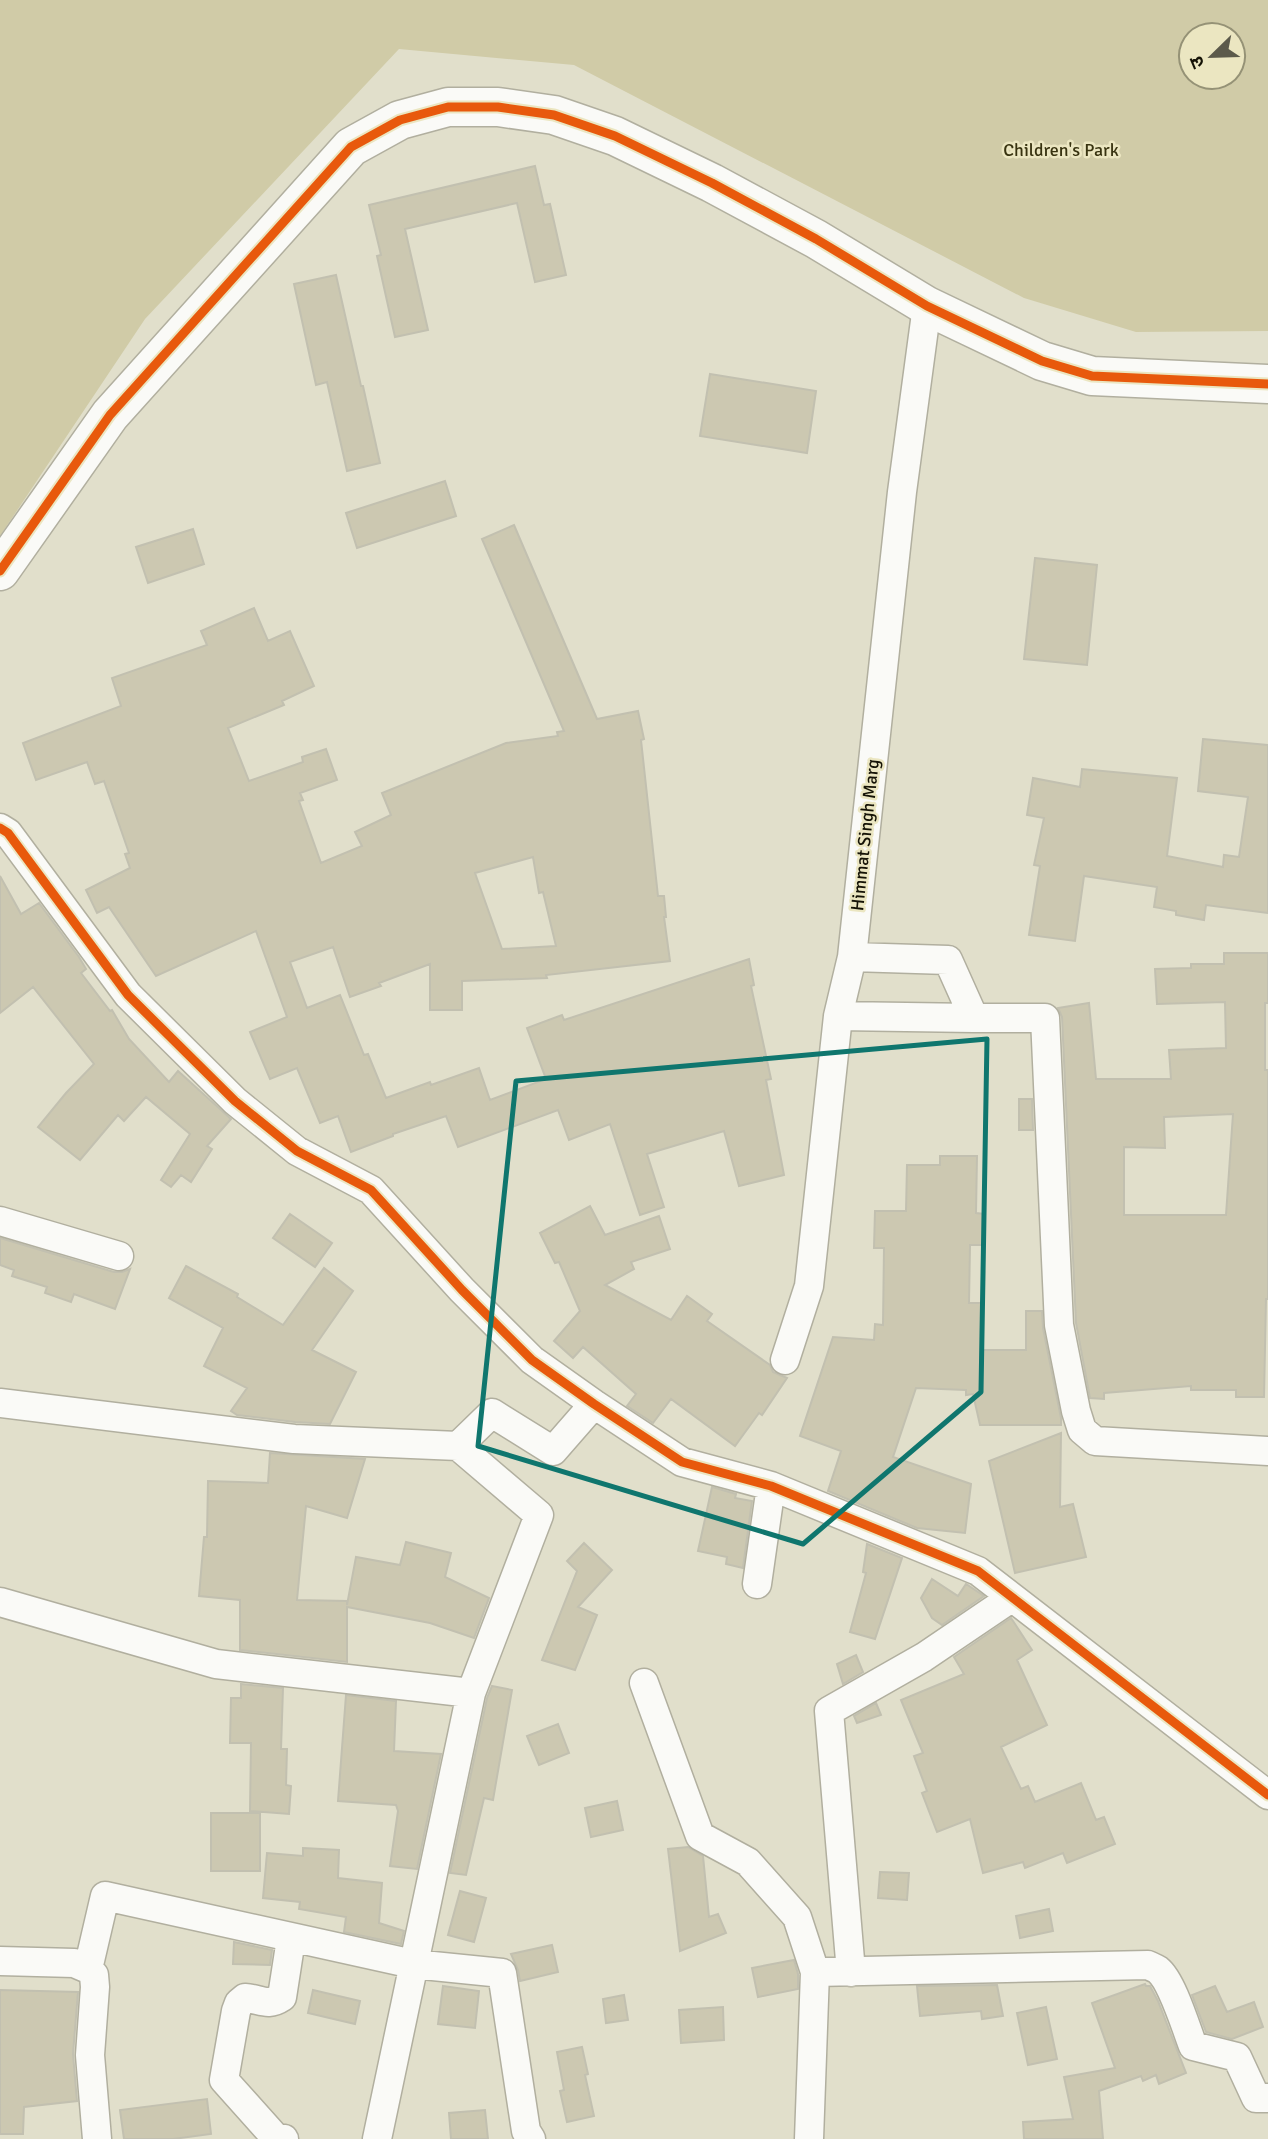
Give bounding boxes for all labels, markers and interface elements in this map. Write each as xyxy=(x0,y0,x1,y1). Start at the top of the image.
north arrow xyxy=(1177,21,1247,91)
text: उ xyxy=(1184,52,1210,72)
park label: Children's Park xyxy=(1003,139,1119,161)
street label: Himmat Singh Marg xyxy=(846,758,884,912)

